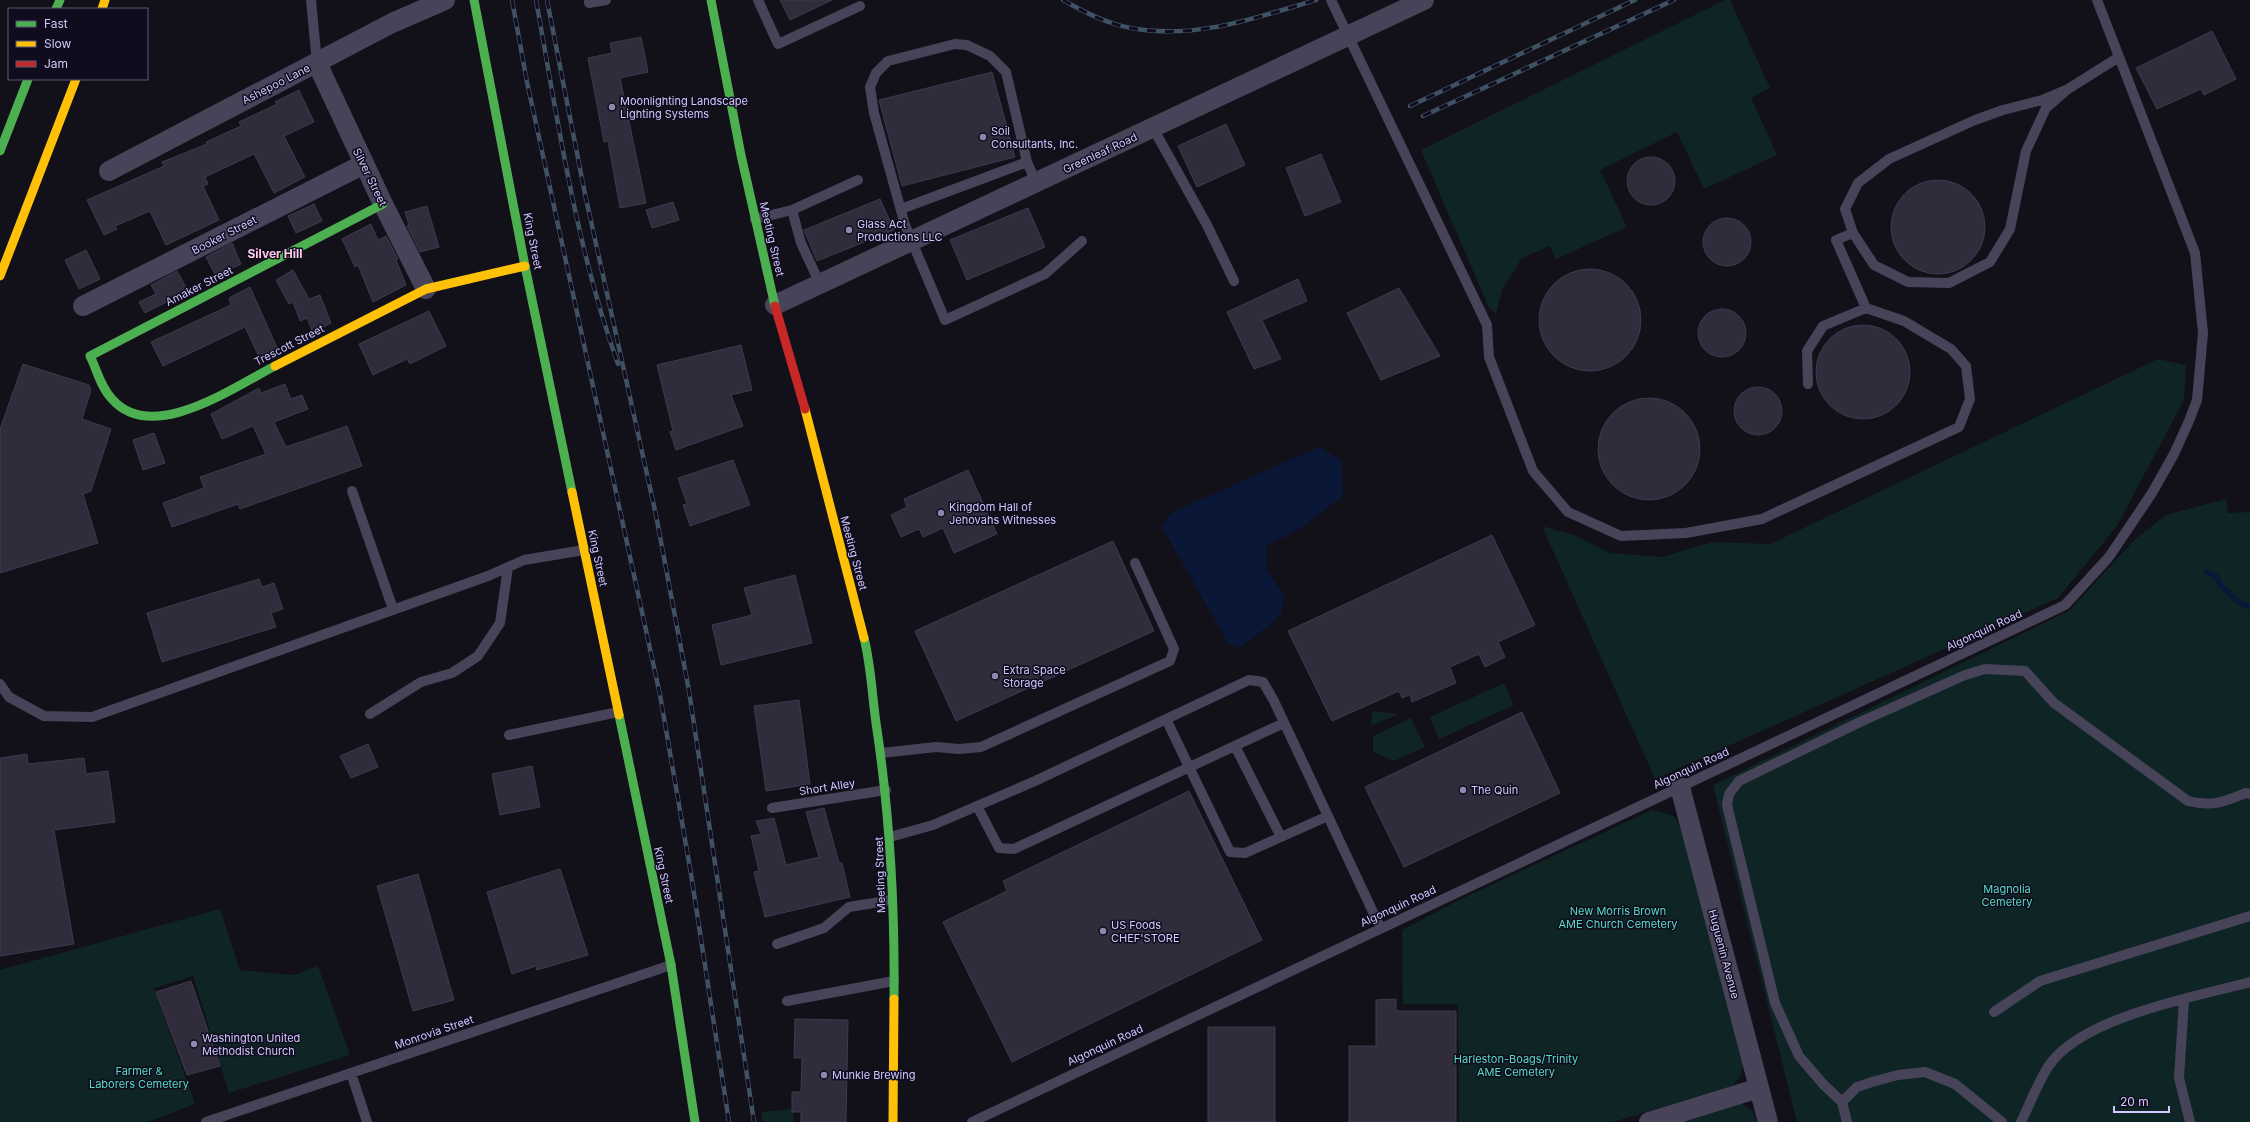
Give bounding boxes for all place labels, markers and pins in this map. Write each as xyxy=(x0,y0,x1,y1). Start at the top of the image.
place label: Moonlighting Landscape Lighting Systems xyxy=(620,94,748,121)
marker: Moonlighting Landscape Lighting Systems xyxy=(607,102,617,112)
place label: Soil Consultants, Inc. xyxy=(991,124,1078,151)
marker: Soil Consultants, Inc. xyxy=(978,132,988,142)
place label: Glass Act Productions LLC xyxy=(857,217,943,244)
marker: Glass Act Productions LLC xyxy=(844,225,854,235)
place label: Kingdom Hall of Jehovahs Witnesses xyxy=(949,500,1056,527)
marker: Kingdom Hall of Jehovahs Witnesses xyxy=(936,508,946,518)
place label: Extra Space Storage xyxy=(1003,663,1066,690)
marker: Extra Space Storage xyxy=(990,671,1000,681)
place label: The Quin xyxy=(1471,783,1518,797)
marker: The Quin xyxy=(1458,785,1468,795)
place label: US Foods CHEF'STORE xyxy=(1111,918,1180,945)
marker: US Foods CHEF'STORE xyxy=(1098,926,1108,936)
place label: Washington United Methodist Church xyxy=(202,1031,300,1058)
marker: Washington United Methodist Church xyxy=(189,1039,199,1049)
place label: Munkle Brewing xyxy=(832,1068,915,1082)
marker: Munkle Brewing xyxy=(819,1070,829,1080)

